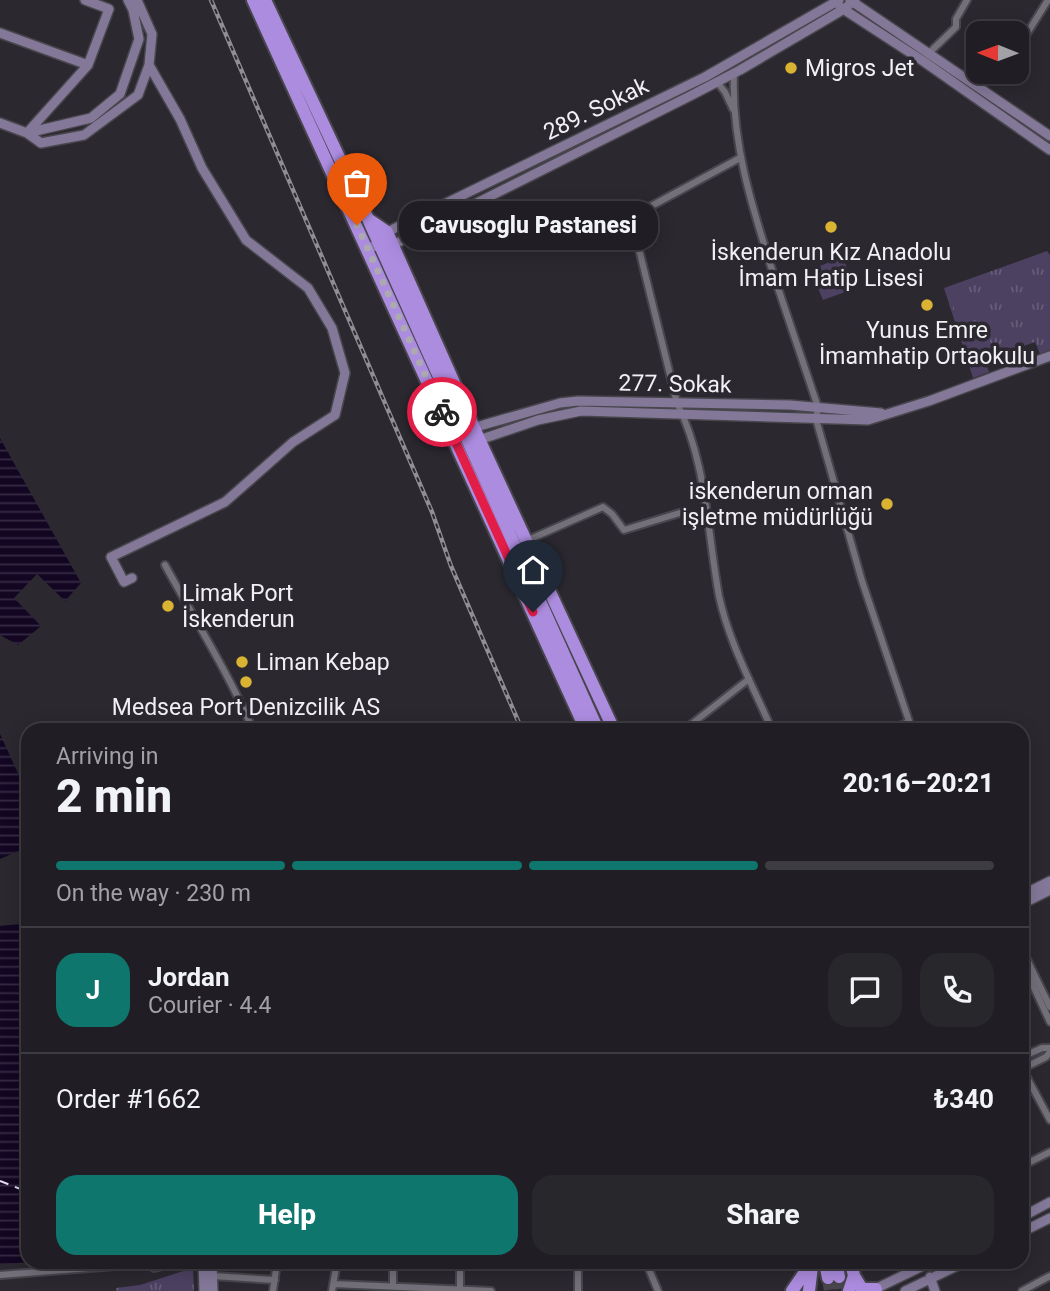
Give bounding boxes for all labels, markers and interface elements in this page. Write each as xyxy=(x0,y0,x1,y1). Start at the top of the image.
north arrow xyxy=(966,21,1029,84)
map controls xyxy=(966,21,1029,84)
place label: Migros Jet xyxy=(805,55,914,82)
marker: Migros Jet xyxy=(783,60,799,76)
street label: 289. Sokak xyxy=(539,72,653,146)
pin xyxy=(327,153,387,225)
icon: bag xyxy=(338,164,376,202)
callout: Cavusoglu Pastanesi xyxy=(399,201,658,250)
text: Cavusoglu Pastanesi xyxy=(420,212,637,239)
marker: İskenderun Kız Anadolu İmam Hatip Lisesi xyxy=(823,219,839,235)
place label: İskenderun Kız Anadolu İmam Hatip Lisesi xyxy=(711,239,951,292)
marker: Yunus Emre İmamhatip Ortaokulu xyxy=(919,297,935,313)
place label: Yunus Emre İmamhatip Ortaokulu xyxy=(819,317,1035,370)
street label: 277. Sokak xyxy=(618,370,732,398)
courier xyxy=(407,377,477,447)
icon: bike xyxy=(423,393,461,431)
place label: iskenderun orman işletme müdürlüğü xyxy=(682,478,873,531)
marker: iskenderun orman işletme müdürlüğü xyxy=(879,496,895,512)
pin xyxy=(503,540,563,612)
icon: home xyxy=(514,551,552,589)
place label: Limak Port İskenderun xyxy=(182,580,295,633)
marker: Limak Port İskenderun xyxy=(160,598,176,614)
place label: Liman Kebap xyxy=(256,649,390,676)
marker: Liman Kebap xyxy=(234,654,250,670)
marker: Medsea Port Denizcilik AS xyxy=(238,674,254,690)
place label: Medsea Port Denizcilik AS xyxy=(112,694,380,721)
text: Arriving in xyxy=(56,743,159,770)
text: 20:16–20:21 xyxy=(843,768,994,798)
text: 2 min xyxy=(56,769,172,823)
text: On the way · 230 m xyxy=(56,880,251,907)
button: chat xyxy=(828,953,902,1027)
button: phone xyxy=(920,953,994,1027)
text: Jordan xyxy=(148,962,230,992)
text: J xyxy=(86,975,100,1005)
text: Courier · 4.4 xyxy=(148,992,271,1019)
text: Order #1662 xyxy=(56,1084,201,1114)
text: ₺340 xyxy=(934,1084,994,1114)
button: Help xyxy=(56,1175,518,1255)
button: Share xyxy=(532,1175,994,1255)

